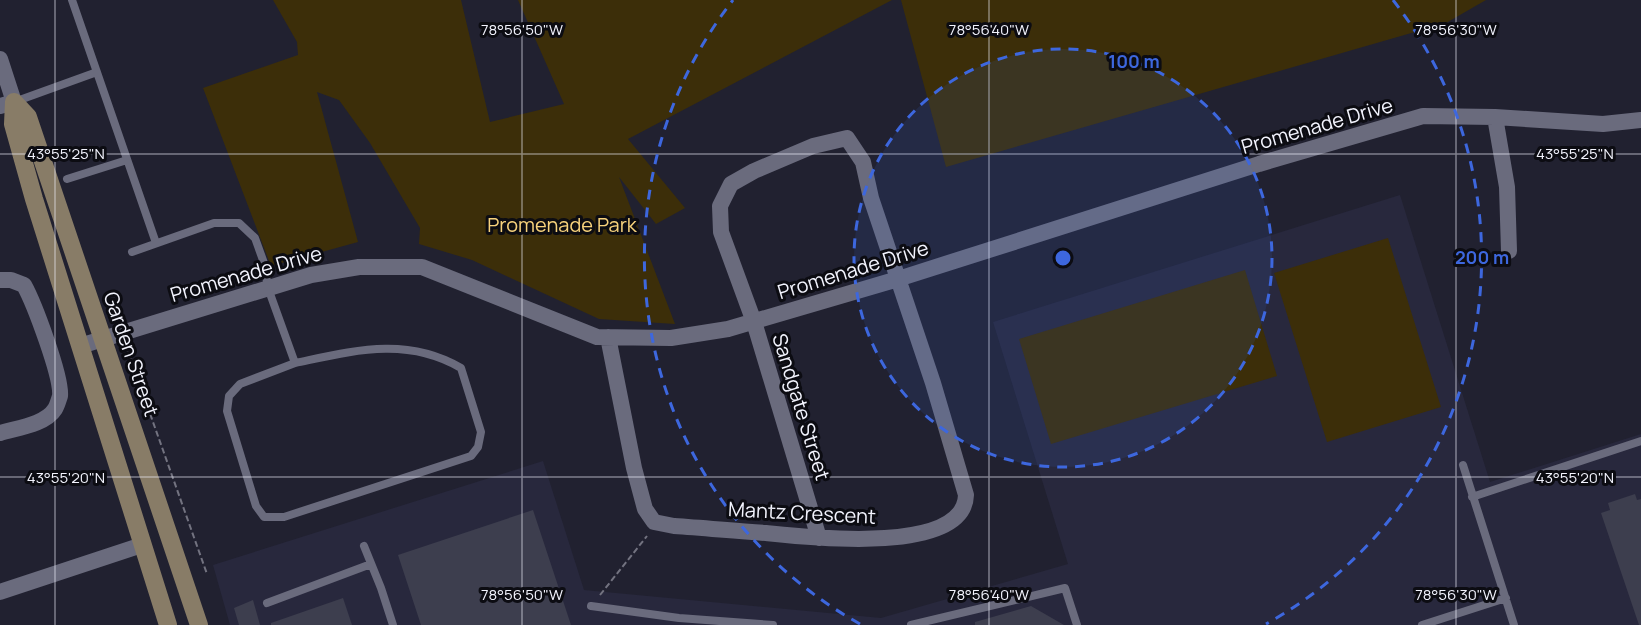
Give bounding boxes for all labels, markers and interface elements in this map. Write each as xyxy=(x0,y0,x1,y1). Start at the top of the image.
text: 78°56'50"W xyxy=(481,19,563,40)
text: 78°56'40"W xyxy=(949,19,1029,40)
text: 78°56'30"W xyxy=(1415,19,1497,40)
text: 100 m xyxy=(1108,49,1160,73)
street label: Promenade Drive xyxy=(1238,91,1396,160)
text: 43°55'25"N xyxy=(27,143,105,164)
text: 43°55'25"N xyxy=(1536,143,1614,164)
park label: Promenade Park xyxy=(487,211,638,238)
street label: Promenade Drive xyxy=(774,234,932,305)
street label: Promenade Drive xyxy=(167,239,325,308)
text: 200 m xyxy=(1455,245,1509,269)
centre of rings xyxy=(1053,248,1073,268)
street label: Garden Street xyxy=(98,288,165,420)
street label: Sandgate Street xyxy=(766,330,837,484)
text: 43°55'20"N xyxy=(27,467,105,488)
text: 43°55'20"N xyxy=(1536,467,1614,488)
street label: Mantz Crescent xyxy=(727,495,877,530)
text: 78°56'50"W xyxy=(481,584,563,605)
text: 78°56'40"W xyxy=(949,584,1029,605)
text: 78°56'30"W xyxy=(1415,584,1497,605)

